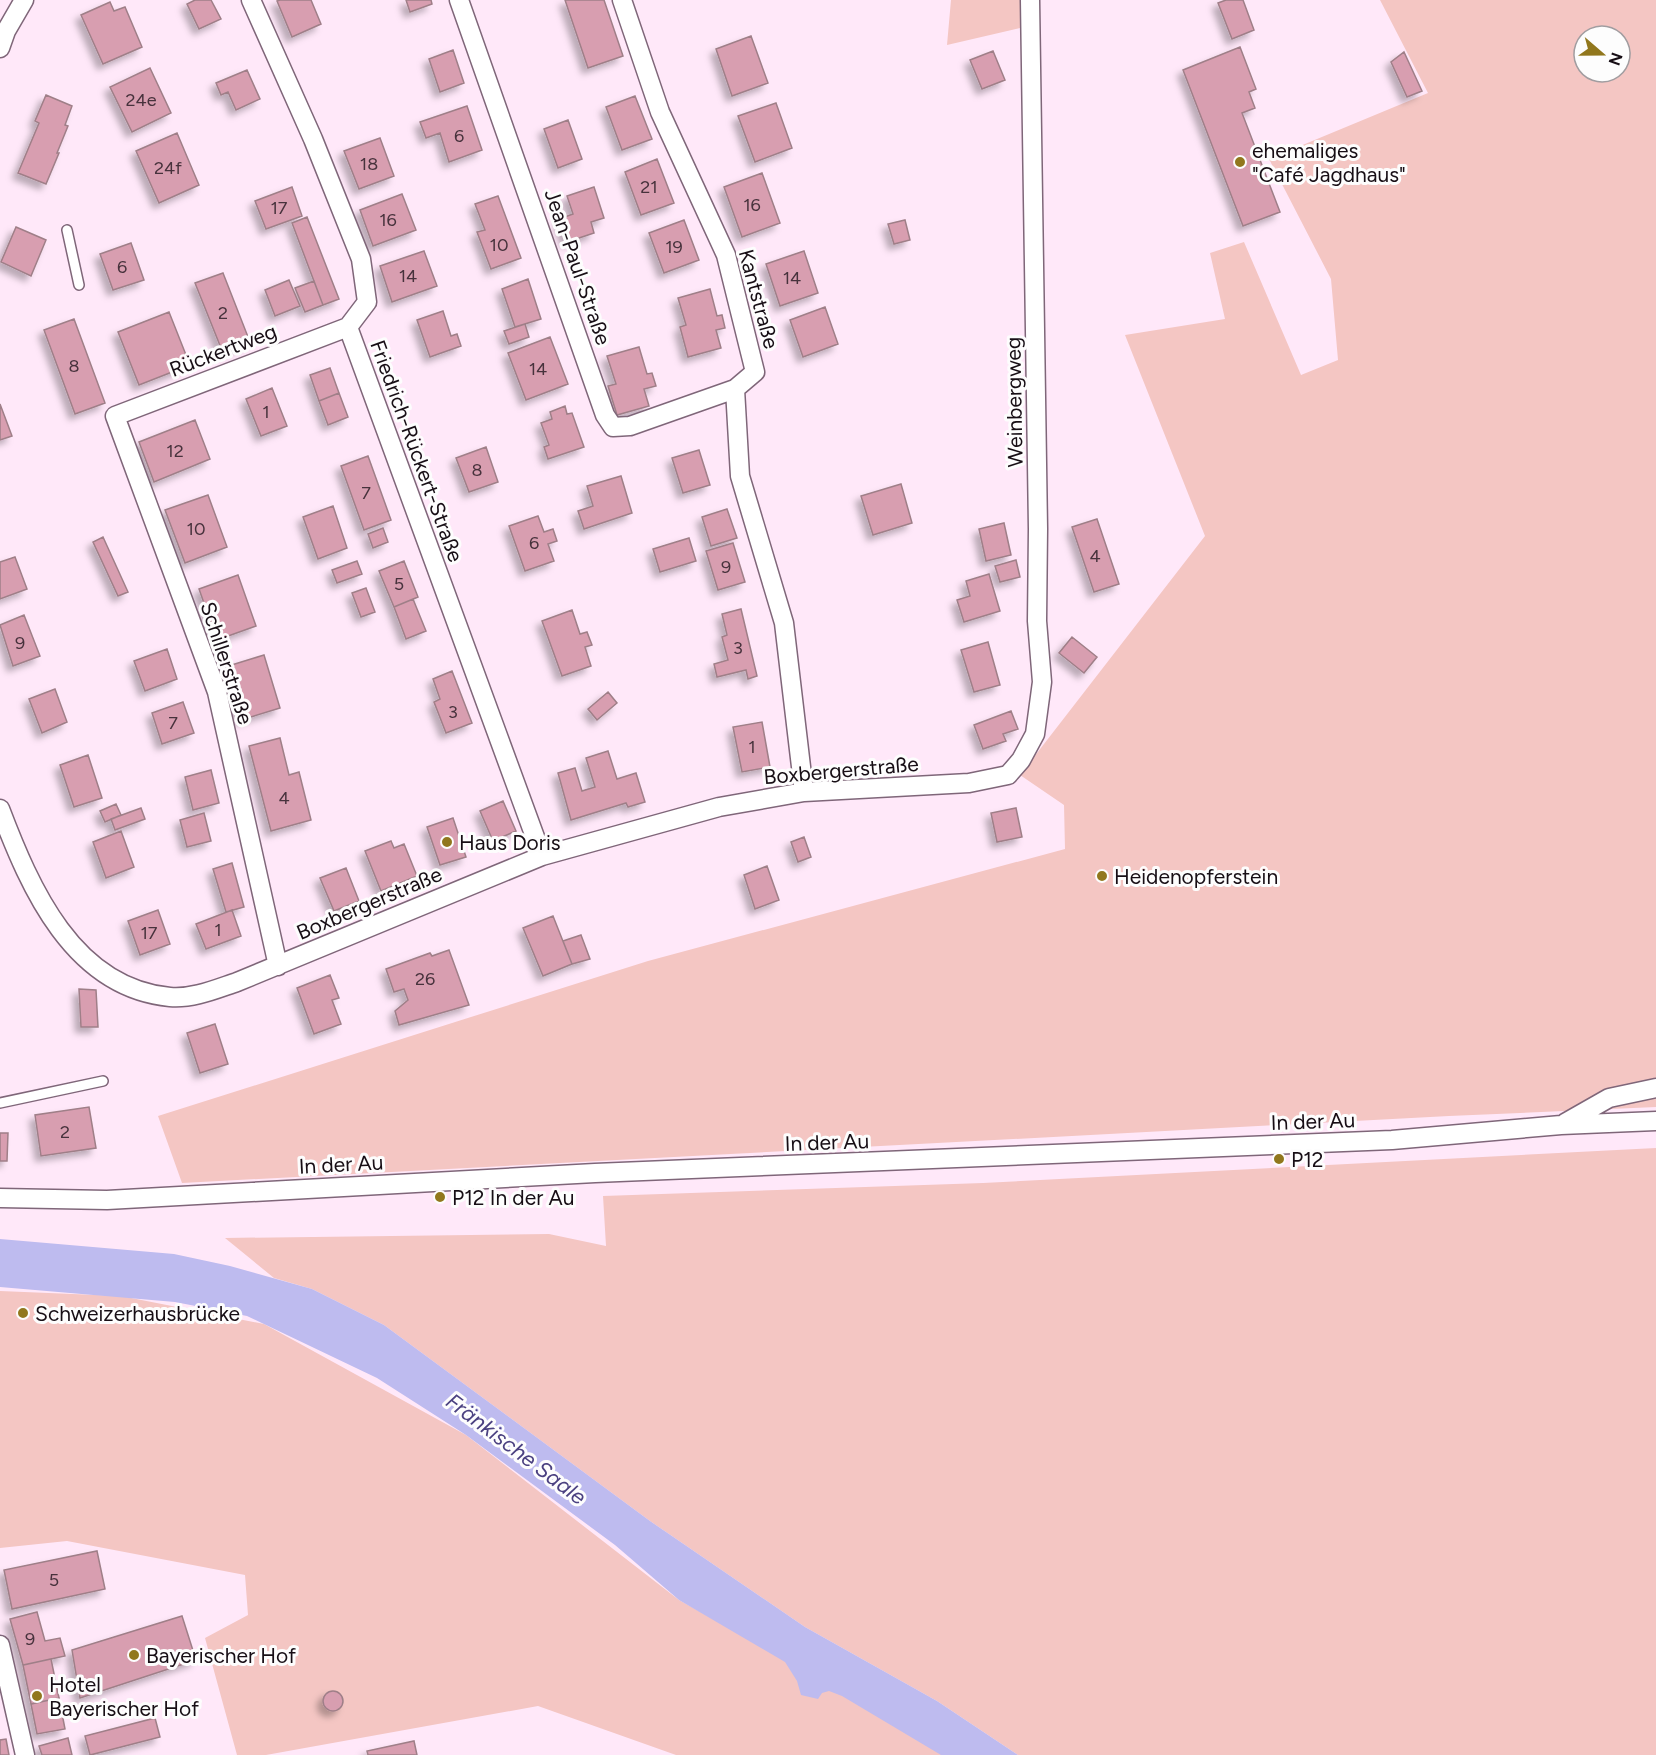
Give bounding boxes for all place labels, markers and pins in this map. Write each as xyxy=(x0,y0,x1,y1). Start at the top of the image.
place label: ehemaliges "Café Jagdhaus" xyxy=(1252,138,1406,187)
marker: ehemaliges "Café Jagdhaus" xyxy=(1233,155,1247,169)
place label: Haus Doris xyxy=(459,830,561,855)
marker: Haus Doris xyxy=(440,835,454,849)
place label: Heidenopferstein xyxy=(1114,864,1278,889)
marker: Heidenopferstein xyxy=(1095,869,1109,883)
place label: P12 xyxy=(1291,1147,1324,1172)
marker: P12 xyxy=(1272,1152,1286,1166)
place label: P12 In der Au xyxy=(452,1185,574,1210)
marker: P12 In der Au xyxy=(433,1190,447,1204)
place label: Schweizerhausbrücke xyxy=(35,1301,240,1326)
marker: Schweizerhausbrücke xyxy=(16,1306,30,1320)
place label: Bayerischer Hof xyxy=(146,1643,296,1668)
marker: Bayerischer Hof xyxy=(127,1648,141,1662)
place label: Hotel Bayerischer Hof xyxy=(49,1672,199,1721)
marker: Hotel Bayerischer Hof xyxy=(30,1689,44,1703)

